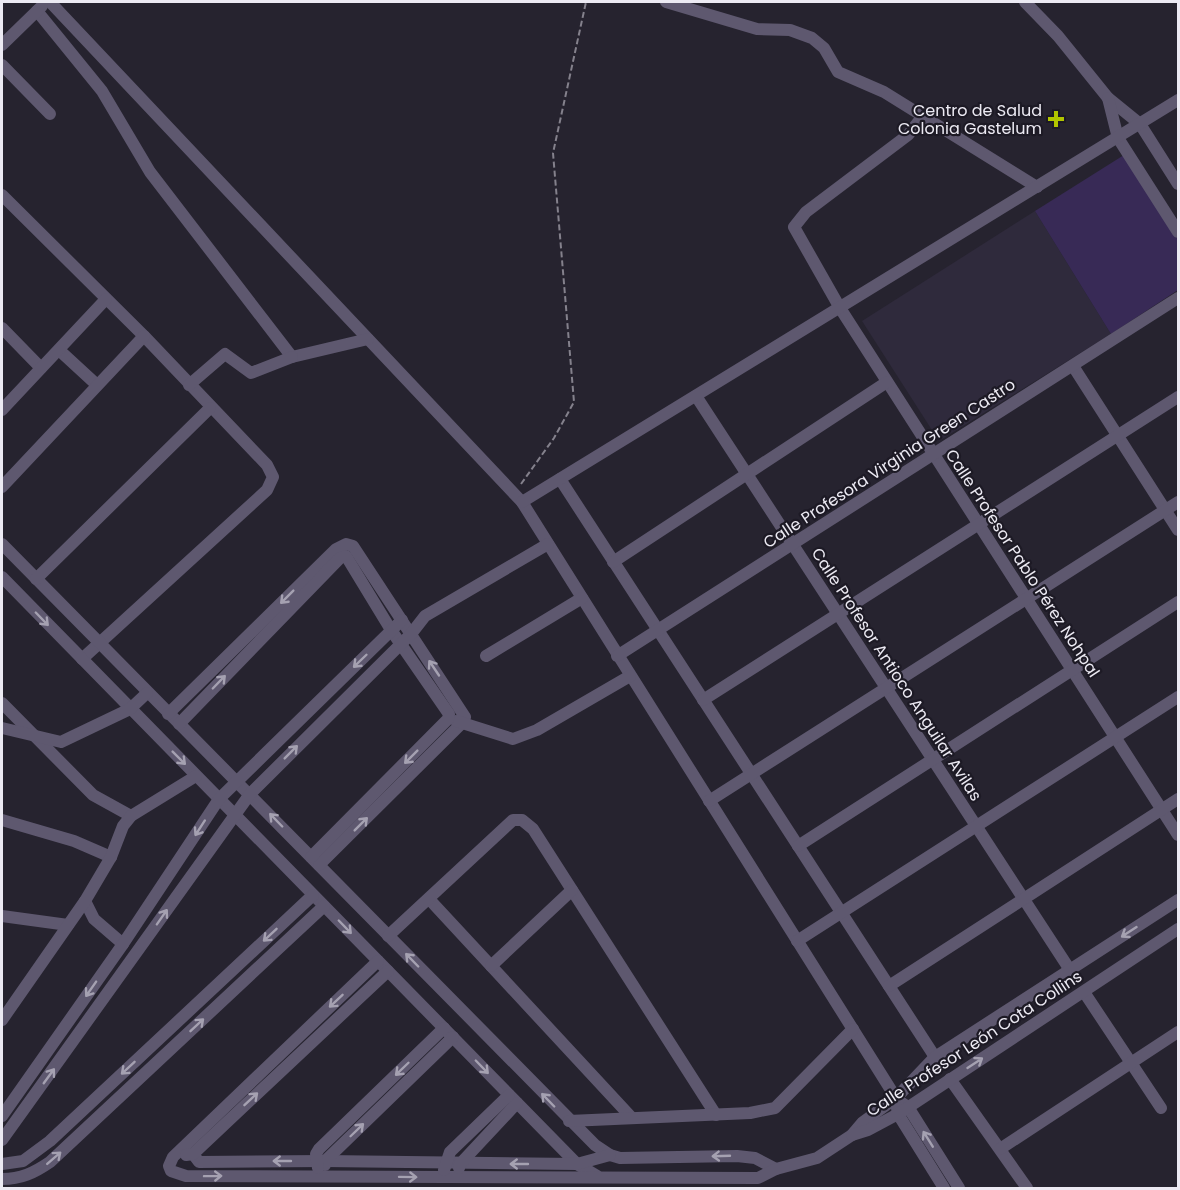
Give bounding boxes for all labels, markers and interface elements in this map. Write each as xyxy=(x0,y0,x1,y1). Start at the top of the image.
place label: Centro de Salud Colonia Gastelum xyxy=(898,99,1042,140)
marker: Centro de Salud Colonia Gastelum xyxy=(1047,110,1065,128)
street label: Calle Profesora Virginia Green Castro xyxy=(759,373,1020,554)
street label: Calle Profesor Pablo Pérez Nohpal xyxy=(940,445,1105,682)
street label: Calle Profesor Antioco Anguilar Avilas xyxy=(806,543,987,805)
one-way arrow xyxy=(280,589,295,604)
one-way arrow xyxy=(35,612,50,627)
one-way arrow xyxy=(352,653,367,668)
one-way arrow xyxy=(428,660,440,676)
one-way arrow xyxy=(212,675,227,690)
one-way arrow xyxy=(284,745,298,760)
one-way arrow xyxy=(403,749,418,764)
one-way arrow xyxy=(172,751,186,766)
one-way arrow xyxy=(268,813,283,828)
one-way arrow xyxy=(353,817,368,832)
one-way arrow xyxy=(194,819,206,836)
one-way arrow xyxy=(156,910,168,926)
one-way arrow xyxy=(338,920,352,935)
one-way arrow xyxy=(1122,926,1138,938)
one-way arrow xyxy=(263,927,278,941)
one-way arrow xyxy=(404,953,419,968)
street label: Calle Profesor León Cota Collins xyxy=(862,965,1087,1122)
one-way arrow xyxy=(85,981,97,997)
one-way arrow xyxy=(328,994,343,1009)
one-way arrow xyxy=(189,1018,204,1032)
one-way arrow xyxy=(966,1057,983,1069)
one-way arrow xyxy=(474,1059,489,1074)
one-way arrow xyxy=(121,1061,136,1075)
one-way arrow xyxy=(394,1061,409,1076)
one-way arrow xyxy=(42,1069,55,1085)
one-way arrow xyxy=(243,1092,258,1107)
one-way arrow xyxy=(541,1092,555,1107)
one-way arrow xyxy=(349,1123,364,1137)
one-way arrow xyxy=(922,1131,934,1148)
one-way arrow xyxy=(711,1150,731,1162)
one-way arrow xyxy=(46,1151,61,1165)
one-way arrow xyxy=(273,1156,293,1167)
one-way arrow xyxy=(509,1158,529,1170)
one-way arrow xyxy=(202,1170,222,1182)
one-way arrow xyxy=(397,1172,417,1183)

